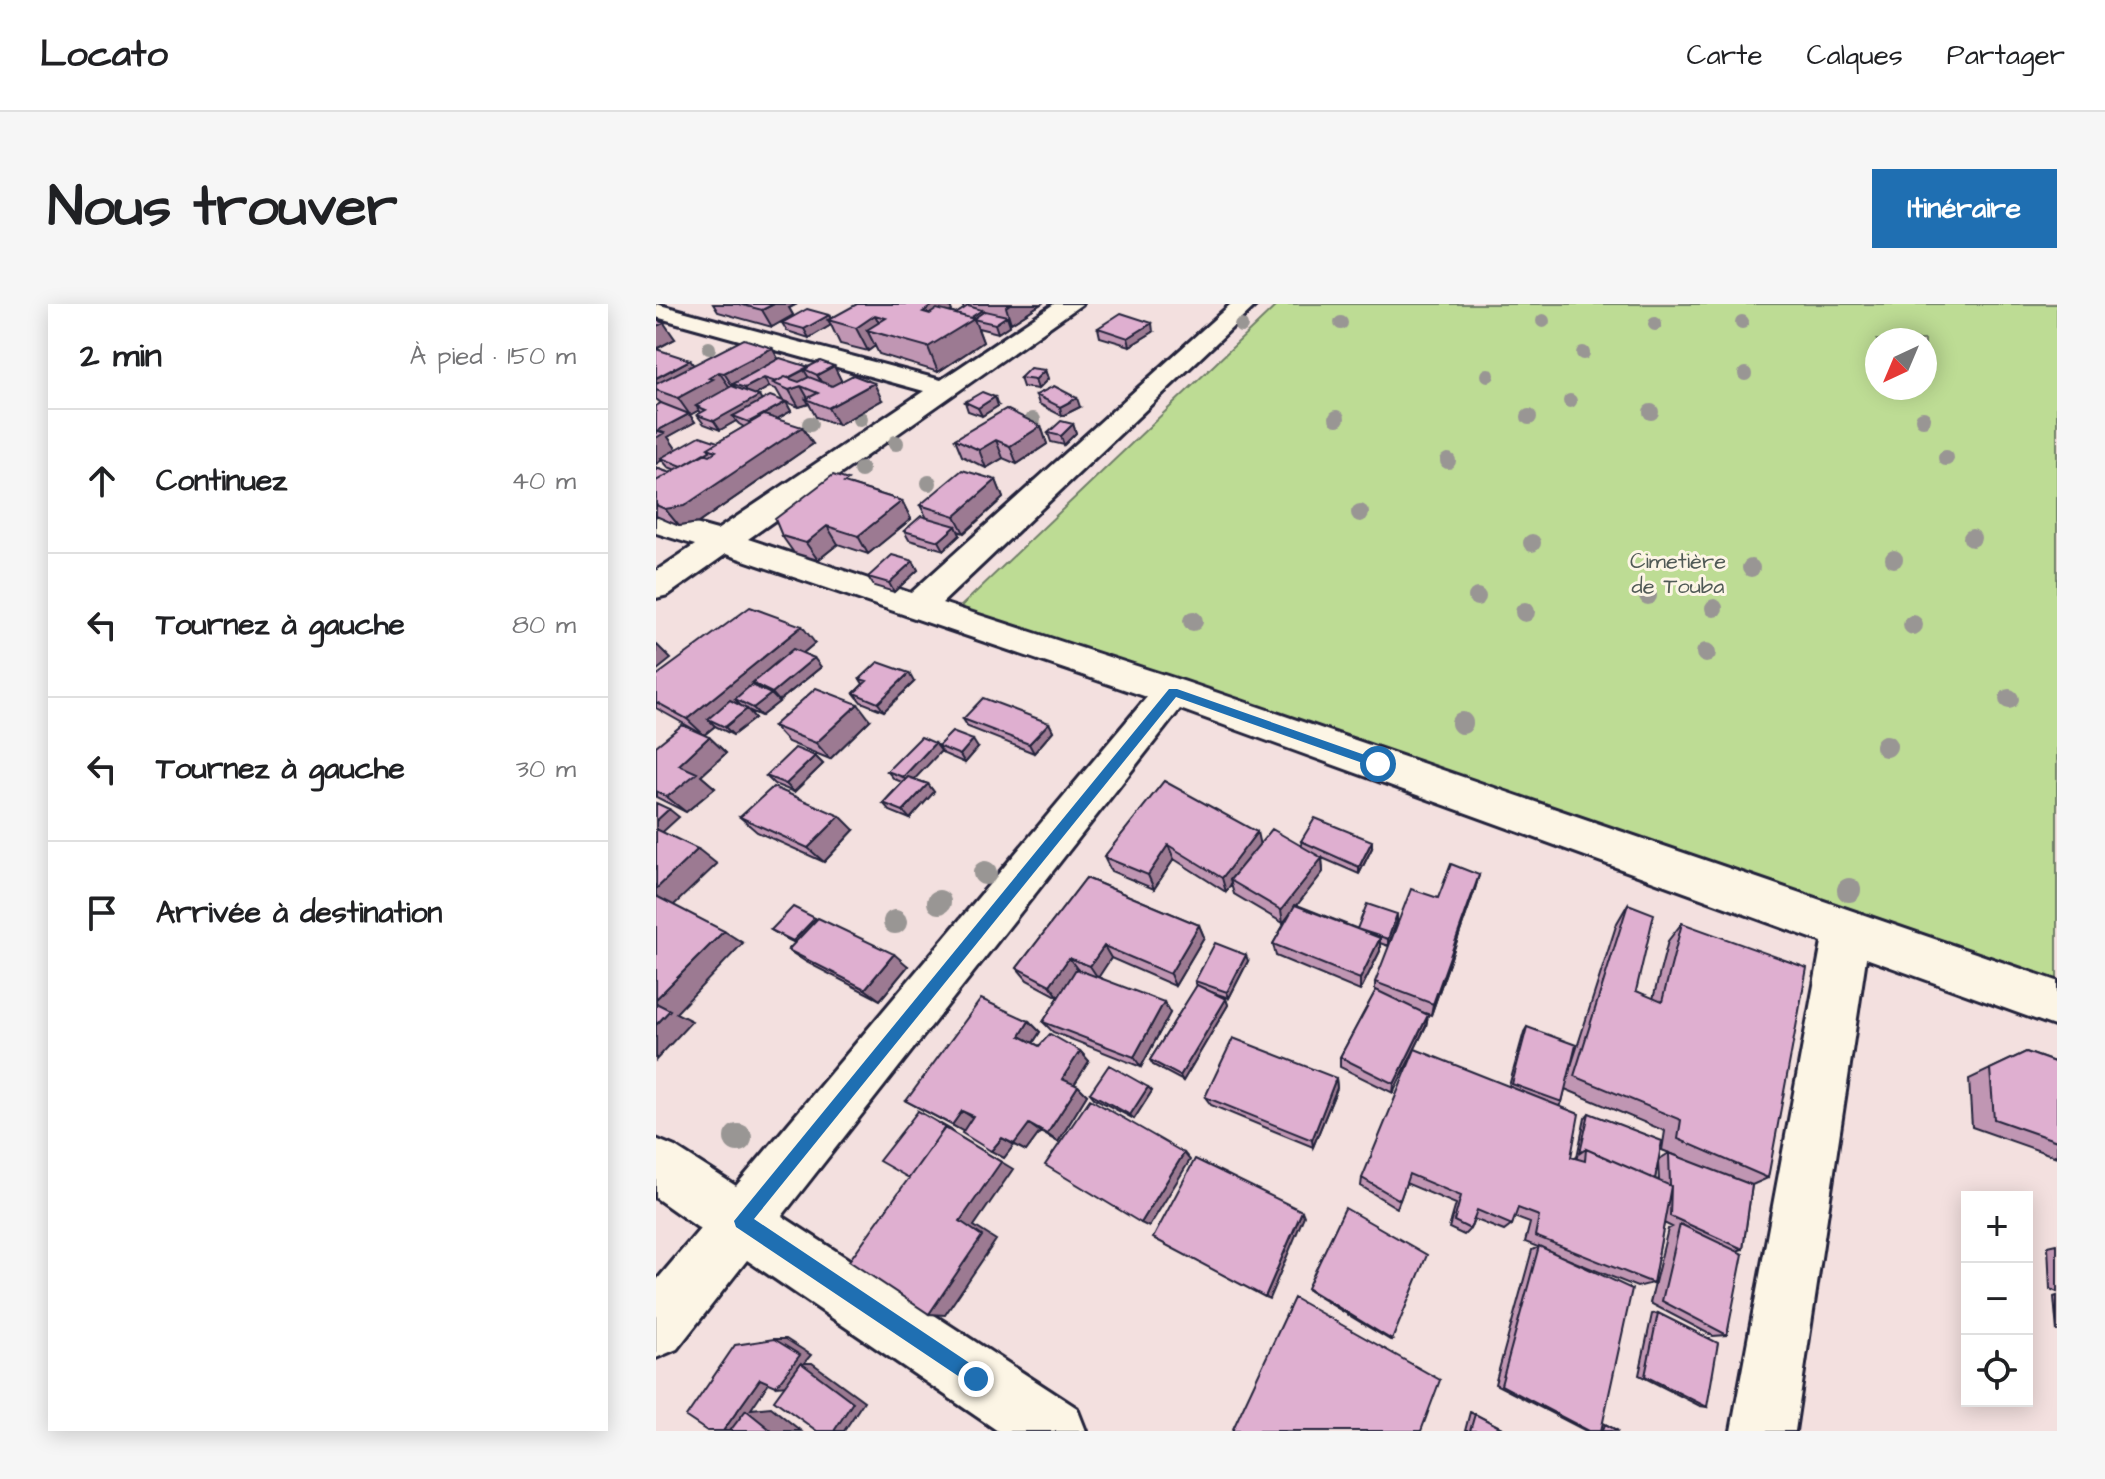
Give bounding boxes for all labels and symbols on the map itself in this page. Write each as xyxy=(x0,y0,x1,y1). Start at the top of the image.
north arrow xyxy=(1865,328,1937,400)
park label: Cimetière de Touba xyxy=(1630,546,1726,602)
route start xyxy=(1360,746,1396,782)
route end xyxy=(958,1361,994,1397)

